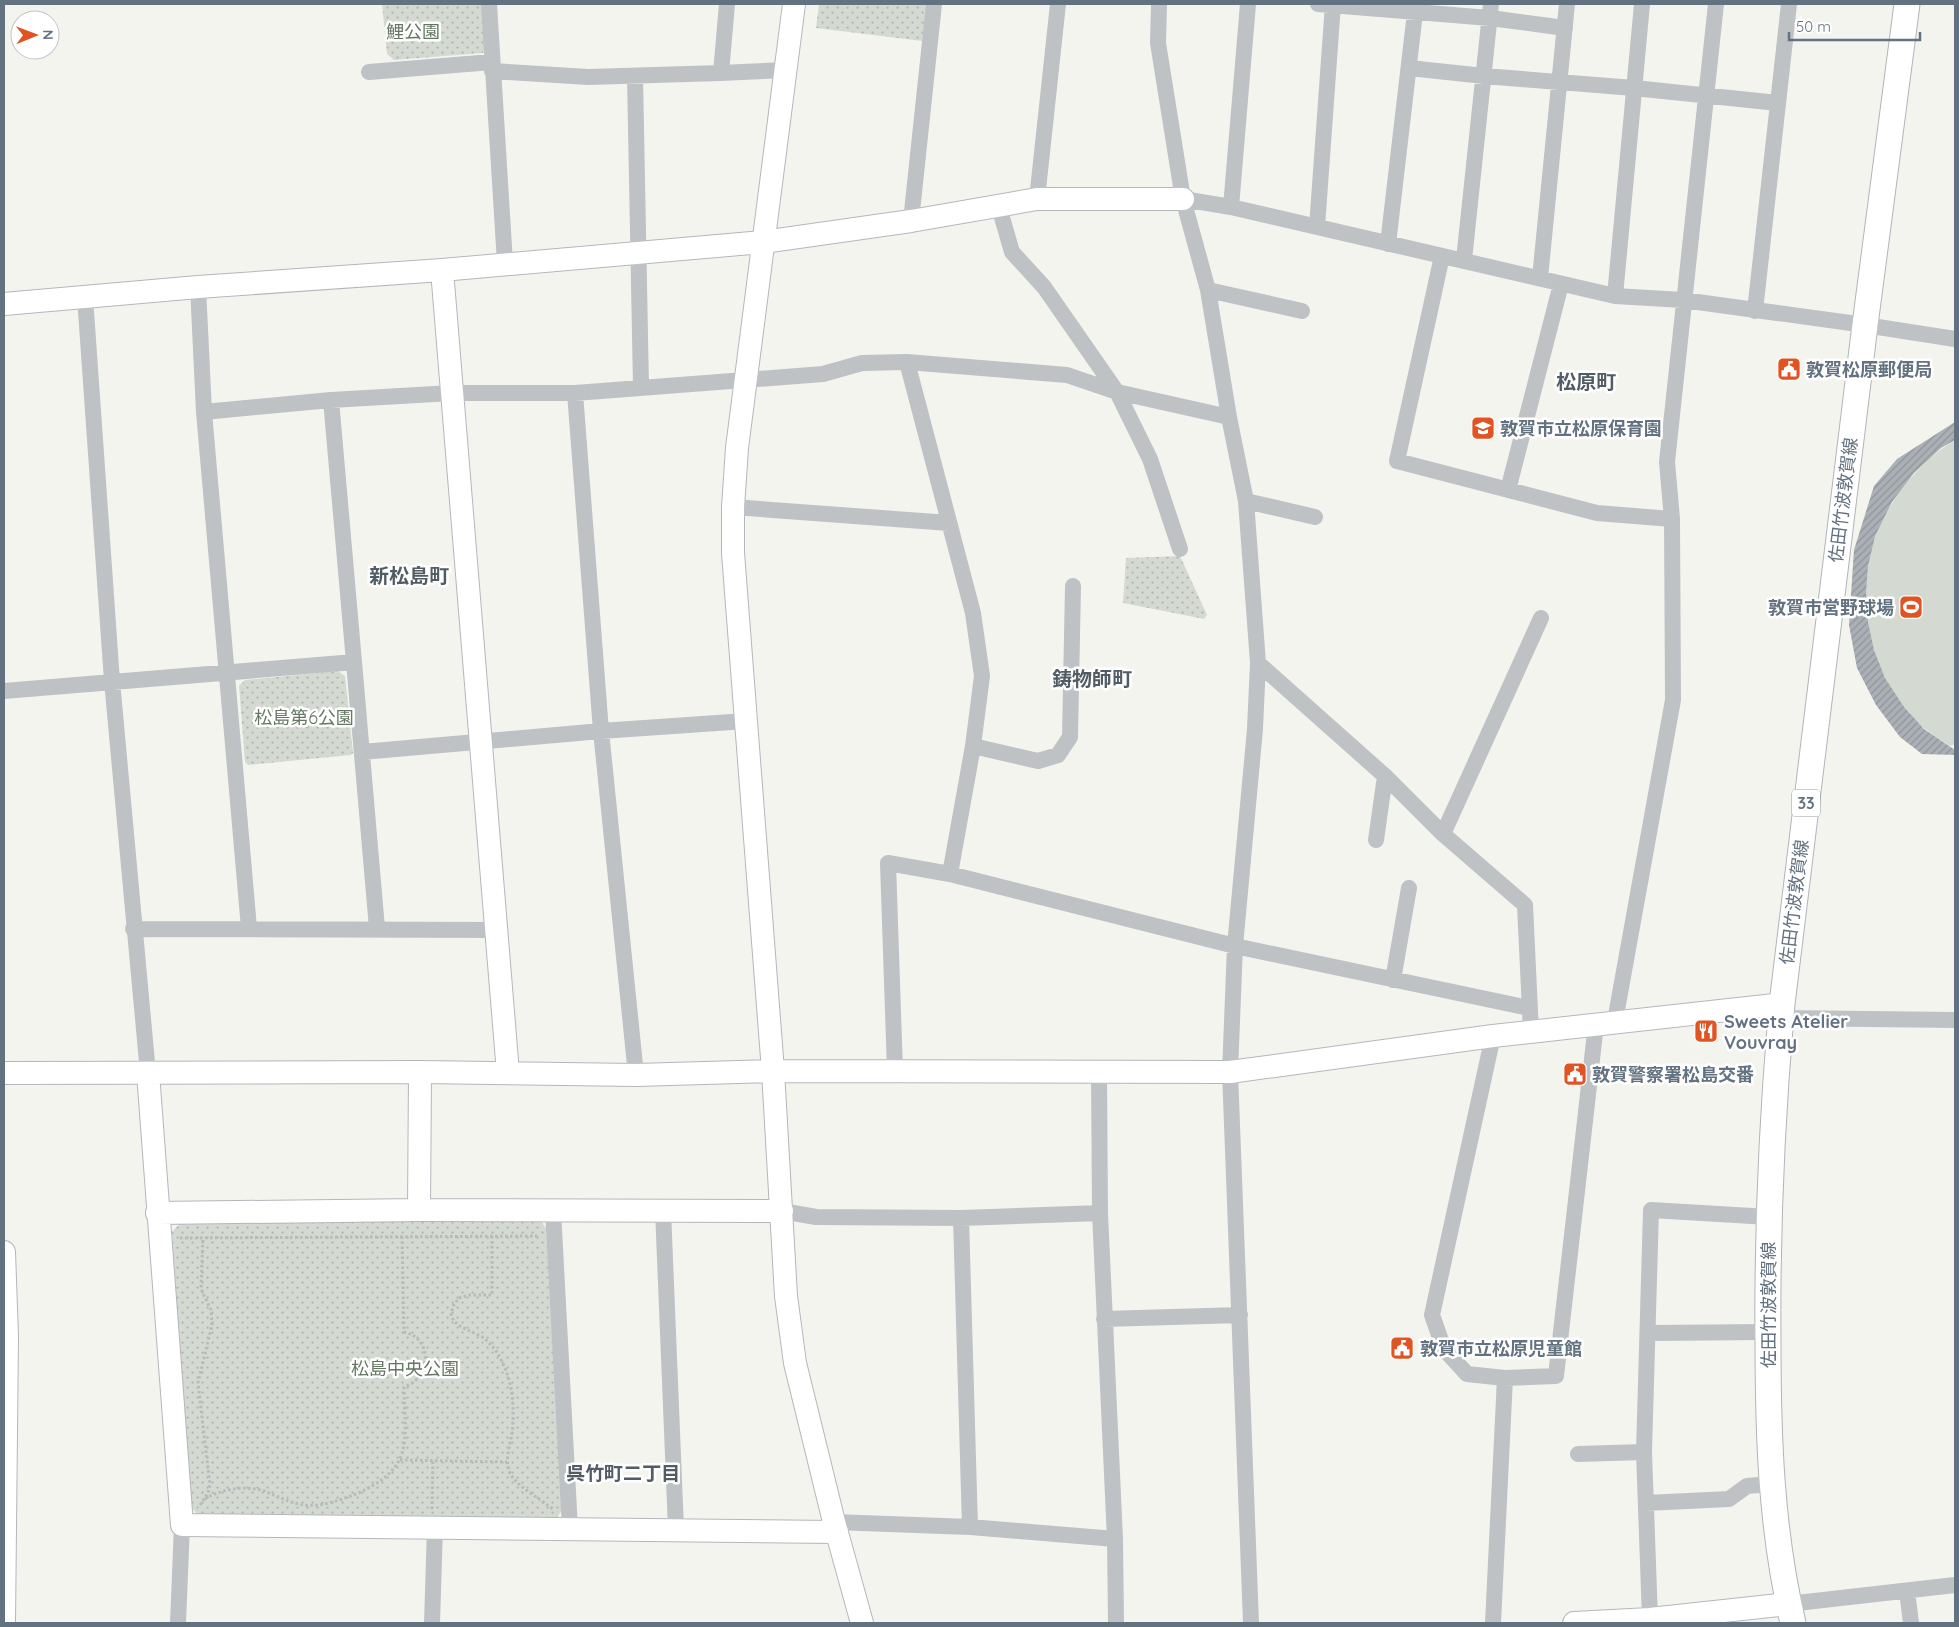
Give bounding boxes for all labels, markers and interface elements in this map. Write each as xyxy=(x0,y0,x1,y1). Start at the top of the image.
north arrow xyxy=(10,10,60,60)
scale bar xyxy=(1789,10,1920,42)
text: 50 m xyxy=(1796,17,1831,36)
park label: 鯉公園 xyxy=(386,20,440,43)
text: N xyxy=(39,29,57,40)
public building icon: 敦賀松原郵便局 xyxy=(1776,356,1802,382)
place label: 敦賀松原郵便局 xyxy=(1806,358,1932,381)
district label: 松原町 xyxy=(1556,369,1616,394)
school or university icon: 敦賀市立松原保育園 xyxy=(1470,415,1496,441)
place label: 敦賀市立松原保育園 xyxy=(1500,417,1662,440)
street label: 佐田竹波敦賀線 xyxy=(1824,436,1862,564)
district label: 新松島町 xyxy=(369,563,449,588)
sports icon: 敦賀市営野球場 xyxy=(1898,594,1924,620)
place label: 敦賀市営野球場 xyxy=(1768,596,1894,619)
district label: 鋳物師町 xyxy=(1052,666,1132,691)
park label: 松島第6公園 xyxy=(254,706,354,729)
road number: 33 xyxy=(1792,790,1820,816)
street label: 佐田竹波敦賀線 xyxy=(1775,838,1813,966)
place label: Sweets Atelier Vouvray xyxy=(1724,1010,1848,1054)
restaurant icon: Sweets Atelier Vouvray xyxy=(1693,1018,1719,1044)
public building icon: 敦賀警察署松島交番 xyxy=(1562,1061,1588,1087)
place label: 敦賀警察署松島交番 xyxy=(1592,1063,1754,1086)
street label: 佐田竹波敦賀線 xyxy=(1757,1242,1780,1368)
public building icon: 敦賀市立松原児童館 xyxy=(1389,1335,1415,1361)
place label: 敦賀市立松原児童館 xyxy=(1420,1337,1582,1360)
park label: 松島中央公園 xyxy=(351,1357,459,1380)
district label: 呉竹町二丁目 xyxy=(566,1461,680,1485)

